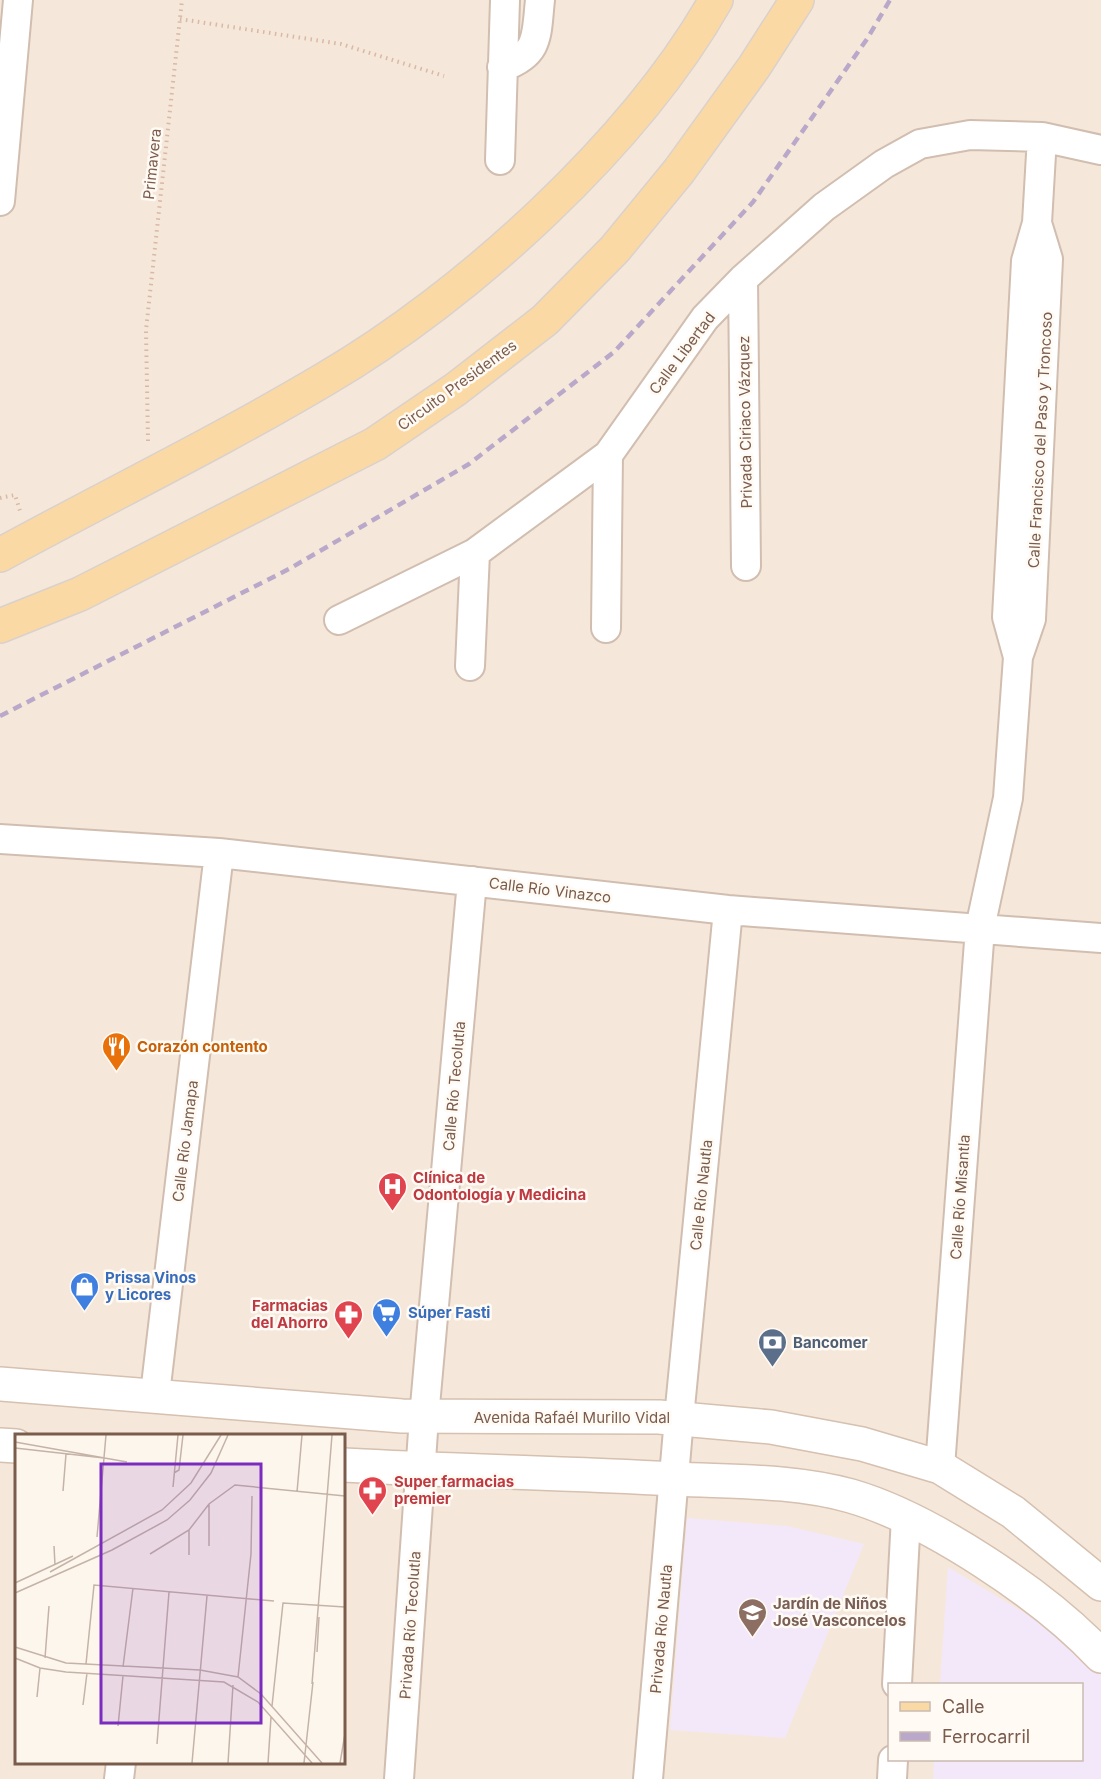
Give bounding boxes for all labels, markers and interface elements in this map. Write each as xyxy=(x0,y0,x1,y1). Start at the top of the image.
street label: Primavera xyxy=(139,128,165,200)
street label: Calle Libertad xyxy=(645,308,719,398)
street label: Calle Francisco del Paso y Troncoso xyxy=(1024,311,1056,569)
street label: Circuito Presidentes xyxy=(394,335,520,435)
street label: Privada Ciriaco Vázquez xyxy=(734,335,756,509)
street label: Calle Río Vinazco xyxy=(488,873,612,907)
street label: Calle Río Tecolutla xyxy=(439,1020,469,1152)
restaurant icon: Corazón contento xyxy=(100,1030,132,1072)
place label: Corazón contento xyxy=(137,1037,268,1056)
street label: Calle Río Jamapa xyxy=(168,1079,202,1203)
street label: Calle Río Misantla xyxy=(946,1134,974,1260)
street label: Calle Río Nautla xyxy=(686,1138,716,1252)
place label: Clínica de Odontología y Medicina xyxy=(413,1168,586,1204)
hospital icon: Clínica de Odontología y Medicina xyxy=(376,1170,408,1212)
place label: Prissa Vinos y Licores xyxy=(105,1268,196,1304)
shop icon: Prissa Vinos y Licores xyxy=(68,1270,100,1312)
place label: Farmacias del Ahorro xyxy=(251,1296,328,1332)
supermarket icon: Súper Fasti xyxy=(371,1296,403,1338)
pharmacy icon: Farmacias del Ahorro xyxy=(333,1298,365,1340)
place label: Súper Fasti xyxy=(408,1303,490,1322)
bank icon: Bancomer xyxy=(756,1326,788,1368)
place label: Bancomer xyxy=(793,1333,868,1352)
street label: Avenida Rafaél Murillo Vidal xyxy=(474,1408,670,1427)
inset map xyxy=(15,1434,345,1764)
place label: Super farmacias premier xyxy=(394,1472,514,1508)
pharmacy icon: Super farmacias premier xyxy=(357,1474,389,1516)
street label: Privada Río Tecolutla xyxy=(395,1550,425,1700)
street label: Privada Río Nautla xyxy=(646,1564,676,1694)
place label: Jardín de Niños José Vasconcelos xyxy=(773,1594,906,1630)
school or university icon: Jardín de Niños José Vasconcelos xyxy=(736,1596,768,1638)
legend xyxy=(888,1683,1083,1761)
text: Calle xyxy=(942,1696,984,1717)
text: Ferrocarril xyxy=(942,1726,1030,1747)

